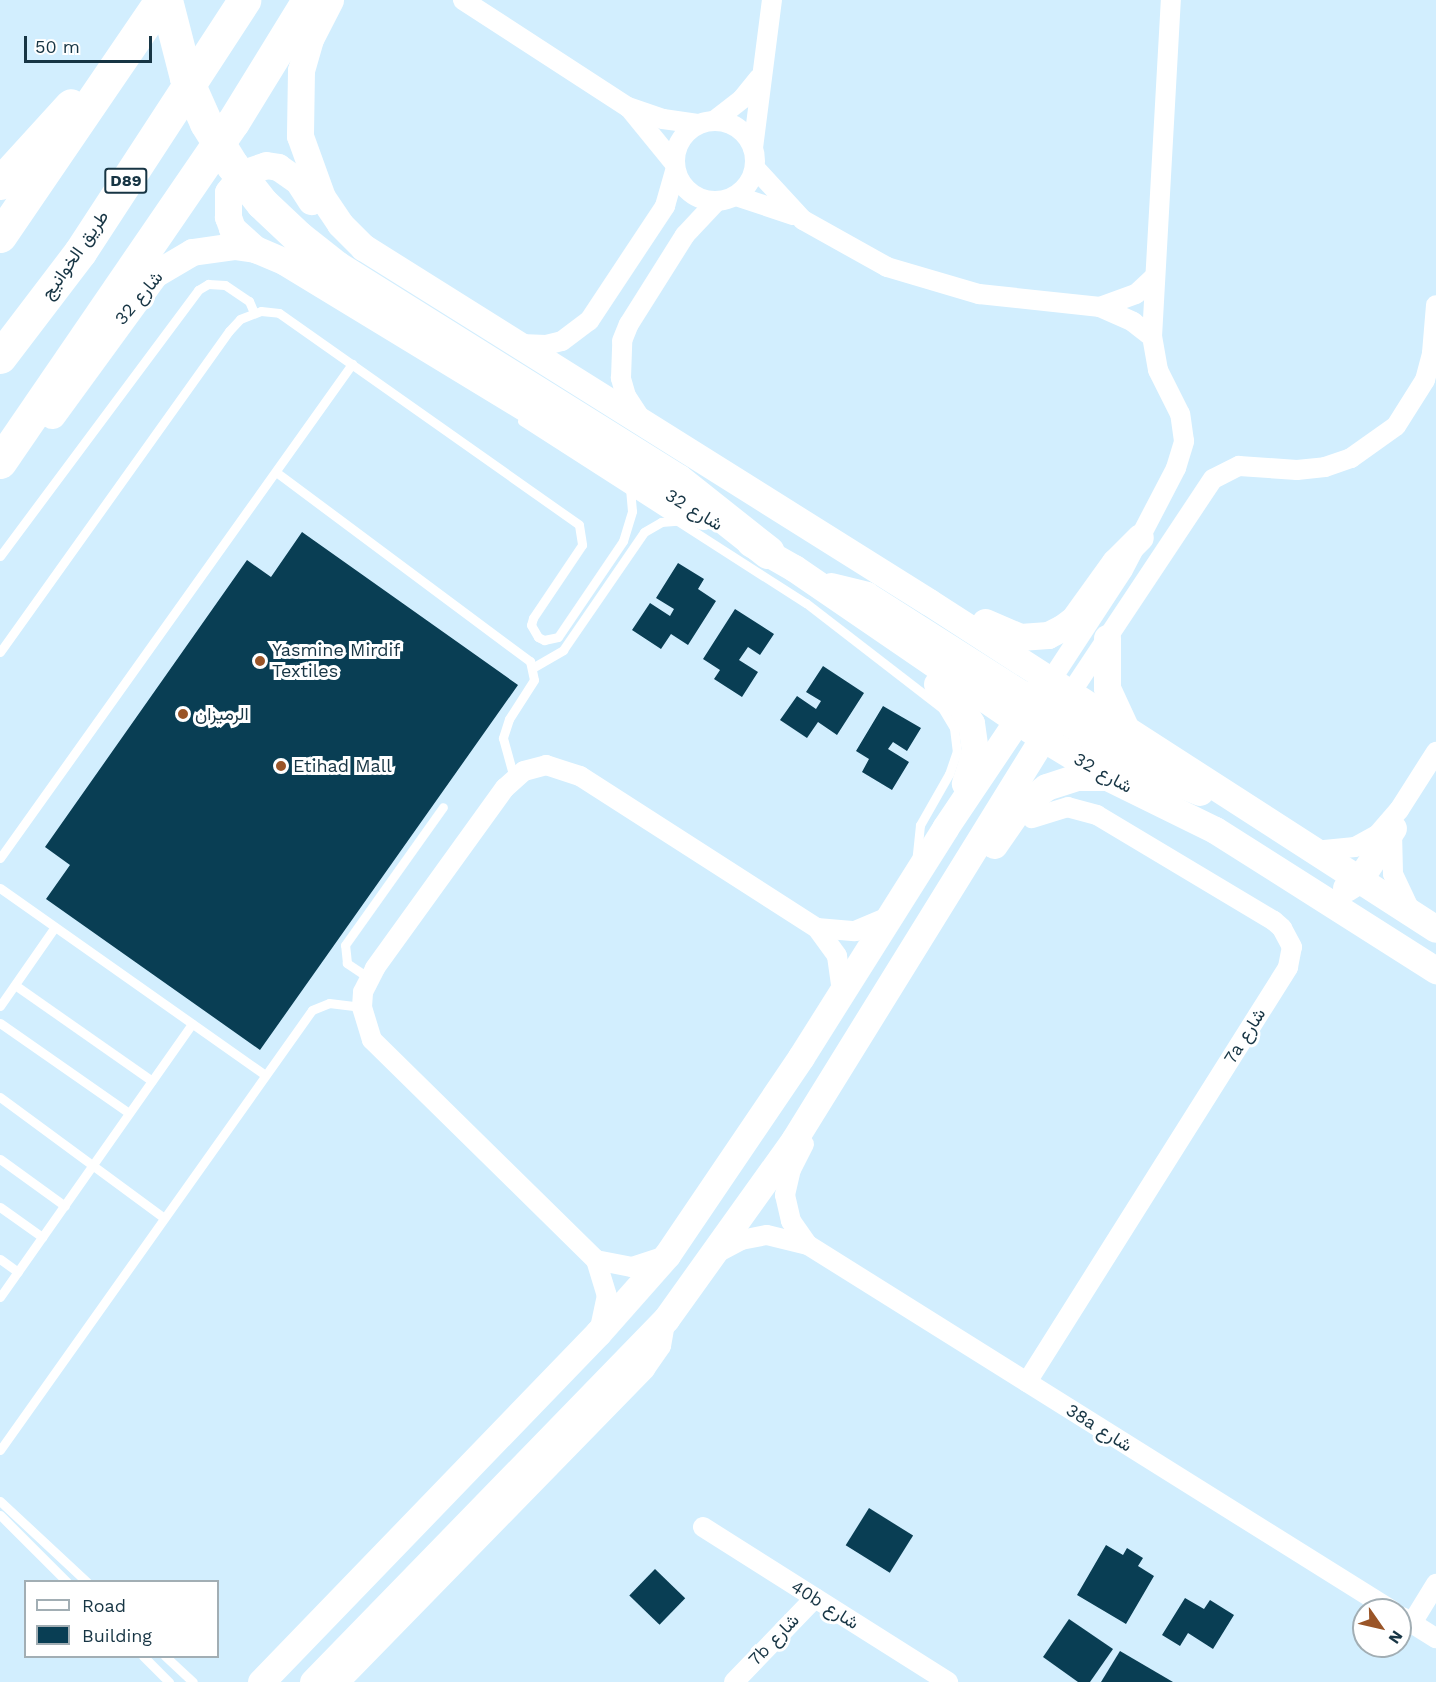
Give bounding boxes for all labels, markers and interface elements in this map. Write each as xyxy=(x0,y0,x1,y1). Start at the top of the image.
scale bar xyxy=(27,24,154,62)
text: 50 m xyxy=(35,36,80,57)
road number: D89 xyxy=(104,168,148,194)
street label: طريق الخوانيج xyxy=(37,207,113,303)
street label: شارع 32 xyxy=(110,267,168,329)
street label: شارع 32 xyxy=(661,484,727,536)
place label: Yasmine Mirdif Textiles xyxy=(272,640,400,682)
marker: Yasmine Mirdif Textiles xyxy=(253,654,267,668)
place label: الرميزان xyxy=(195,703,249,725)
marker: الرميزان xyxy=(176,707,190,721)
street label: شارع 32 xyxy=(1070,748,1136,798)
place label: Etihad Mall xyxy=(293,755,392,777)
marker: Etihad Mall xyxy=(274,759,288,773)
street label: 7a شارع xyxy=(1219,1004,1271,1068)
street label: 38a شارع xyxy=(1062,1399,1136,1457)
street label: 40b شارع xyxy=(787,1576,863,1634)
legend xyxy=(24,1580,219,1658)
text: Road xyxy=(82,1595,126,1616)
north arrow xyxy=(1352,1598,1412,1658)
street label: 7b شارع xyxy=(744,1610,804,1670)
text: Building xyxy=(82,1625,152,1646)
text: N xyxy=(1384,1627,1407,1647)

